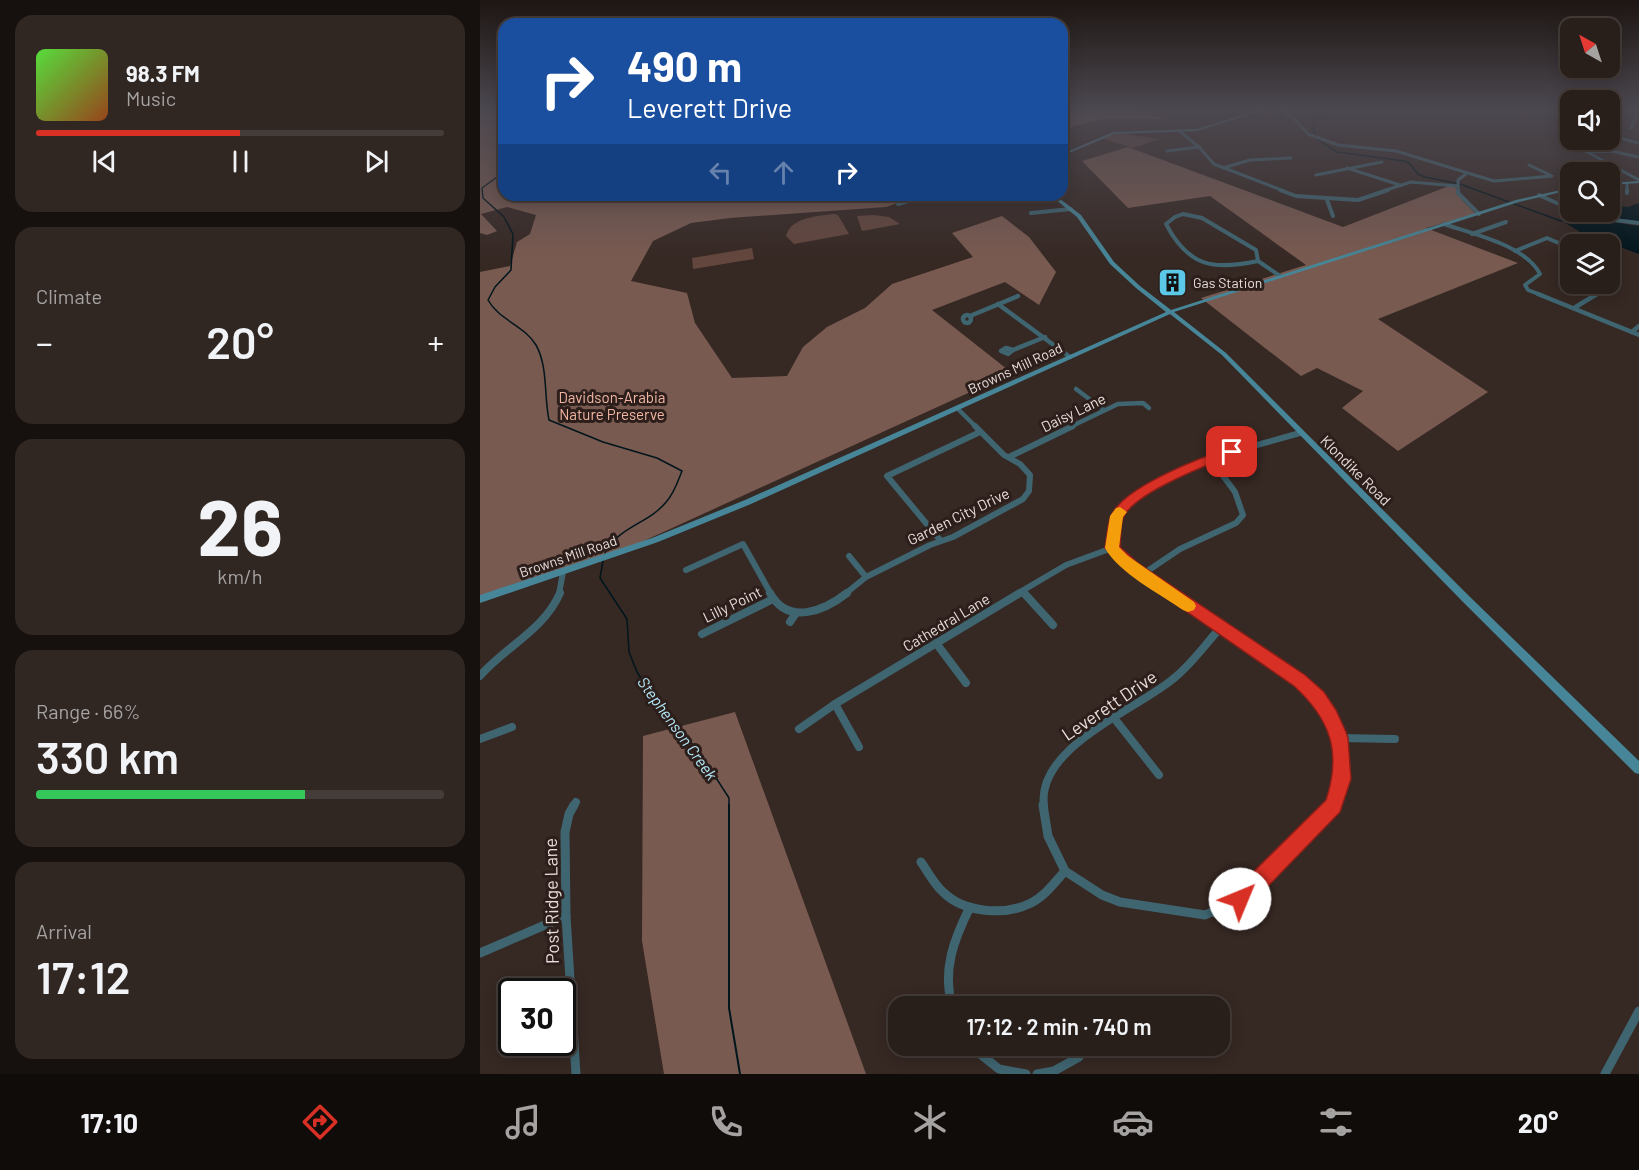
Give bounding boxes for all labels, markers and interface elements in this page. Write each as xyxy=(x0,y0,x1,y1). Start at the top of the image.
north arrow xyxy=(1560,18,1620,78)
map controls xyxy=(1560,18,1620,294)
text: 490 m xyxy=(627,40,742,90)
icon: right xyxy=(528,42,606,120)
text: 98.3 FM xyxy=(126,60,200,86)
text: Music xyxy=(126,86,176,110)
button: sound xyxy=(1560,90,1620,150)
text: Leverett Drive xyxy=(627,91,792,123)
icon: previous xyxy=(88,145,121,178)
icon: pause xyxy=(224,145,257,178)
icon: next xyxy=(360,145,393,178)
icon: left xyxy=(704,156,737,189)
icon: ahead xyxy=(767,156,800,189)
icon: right xyxy=(830,156,863,189)
button: search xyxy=(1560,162,1620,222)
button: layers xyxy=(1560,234,1620,294)
building icon: Gas Station xyxy=(1156,266,1188,298)
place label: Gas Station xyxy=(1193,274,1262,291)
text: Climate xyxy=(36,284,102,308)
text: 20° xyxy=(206,314,274,368)
text: − xyxy=(36,322,53,362)
text: + xyxy=(428,322,444,362)
street label: Browns Mill Road xyxy=(965,339,1065,397)
park label: Davidson-Arabia Nature Preserve xyxy=(558,388,666,423)
street label: Daisy Lane xyxy=(1038,389,1108,435)
pin xyxy=(1206,426,1257,477)
street label: Klondike Road xyxy=(1317,431,1395,509)
icon: arrive xyxy=(1215,435,1248,468)
text: 26 xyxy=(197,478,283,572)
street label: Garden City Drive xyxy=(904,484,1012,548)
street label: Browns Mill Road xyxy=(517,531,619,581)
text: km/h xyxy=(217,564,263,588)
street label: Lilly Point xyxy=(700,582,764,626)
street label: Cathedral Lane xyxy=(899,589,993,655)
street label: Leverett Drive xyxy=(1057,665,1161,745)
water label: Stephenson Creek xyxy=(634,673,722,783)
text: Range · 66% xyxy=(36,699,140,723)
text: 330 km xyxy=(36,729,179,783)
street label: Post Ridge Lane xyxy=(539,838,563,964)
position arrow xyxy=(1208,867,1272,931)
text: Arrival xyxy=(36,919,92,943)
text: 17:12 xyxy=(36,949,131,1003)
speed limit sign: 30 xyxy=(498,978,576,1056)
text: 17:12 · 2 min · 740 m xyxy=(967,1013,1151,1039)
icon: directions xyxy=(299,1101,341,1143)
icon: music xyxy=(502,1101,544,1143)
icon: phone xyxy=(705,1101,747,1143)
icon: climate xyxy=(909,1101,951,1143)
icon: car xyxy=(1112,1101,1154,1143)
icon: filters xyxy=(1315,1101,1357,1143)
text: 17:10 xyxy=(81,1106,138,1138)
text: 20° xyxy=(1518,1106,1558,1138)

